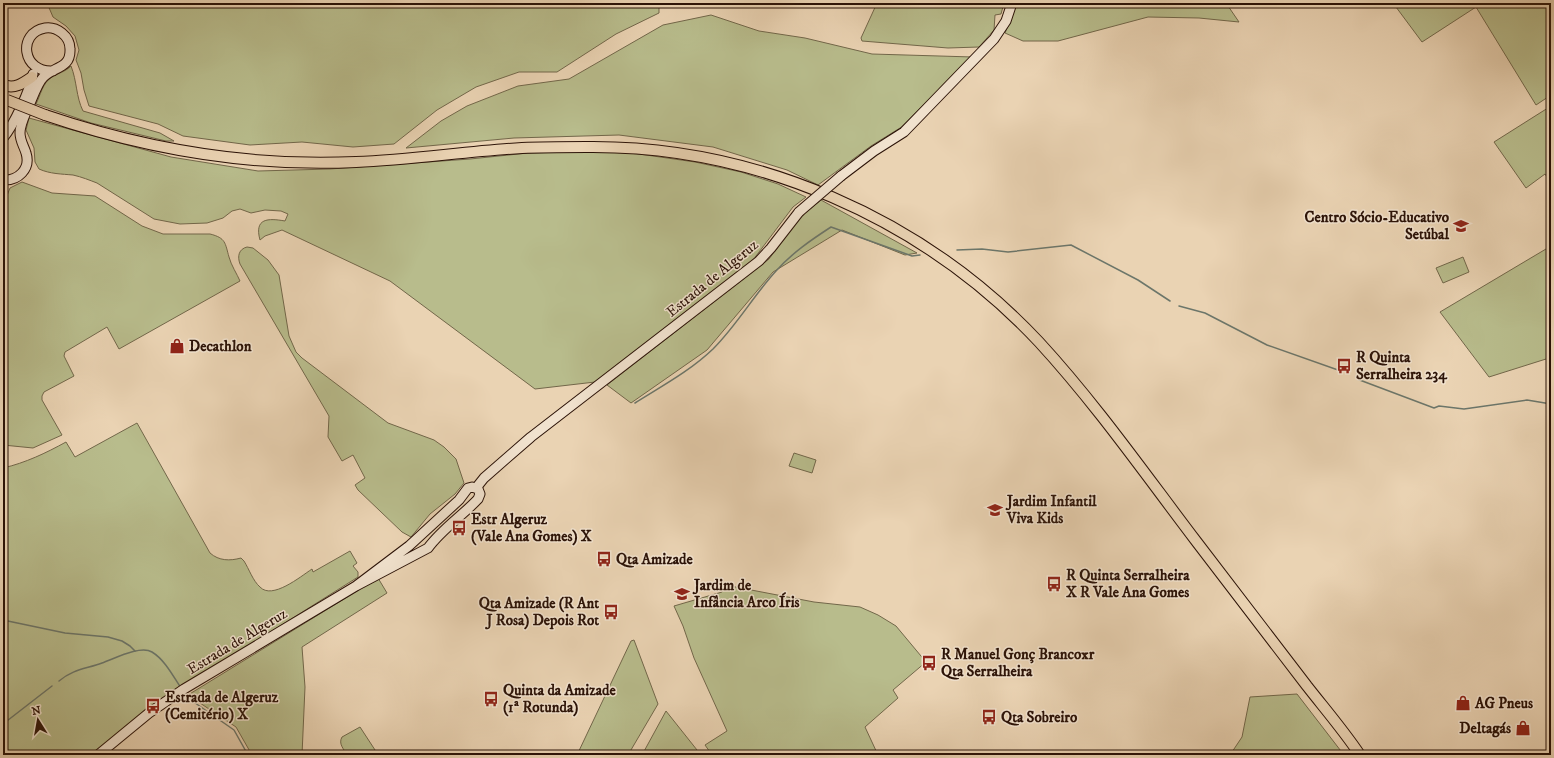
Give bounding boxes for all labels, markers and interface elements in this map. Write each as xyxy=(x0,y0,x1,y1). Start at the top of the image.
place label: Centro Sócio-Educativo Setúbal xyxy=(1305,208,1450,244)
school or university icon: Centro Sócio-Educativo Setúbal xyxy=(1452,217,1470,235)
street label: Estrada de Algeruz xyxy=(662,235,763,321)
shop icon: Decathlon xyxy=(168,337,186,355)
place label: Decathlon xyxy=(189,337,252,356)
place label: R Quinta Serralheira 234 xyxy=(1356,348,1448,384)
bus stop icon: R Quinta Serralheira 234 xyxy=(1335,357,1353,375)
place label: Jardim Infantil Viva Kids xyxy=(1005,492,1097,528)
school or university icon: Jardim Infantil Viva Kids xyxy=(986,501,1004,519)
place label: Estr Algeruz (Vale Ana Gomes) X xyxy=(471,510,592,546)
bus stop icon: Estr Algeruz (Vale Ana Gomes) X xyxy=(450,519,468,537)
bus stop icon: Qta Amizade xyxy=(595,550,613,568)
place label: Qta Amizade xyxy=(616,550,694,569)
place label: R Quinta Serralheira X R Vale Ana Gomes xyxy=(1066,566,1190,602)
bus stop icon: R Quinta Serralheira X R Vale Ana Gomes xyxy=(1045,575,1063,593)
place label: Jardim de Infância Arco Íris xyxy=(692,576,800,612)
school or university icon: Jardim de Infância Arco Íris xyxy=(673,585,691,603)
place label: Qta Amizade (R Ant J Rosa) Depois Rot xyxy=(479,594,599,630)
bus stop icon: Qta Amizade (R Ant J Rosa) Depois Rot xyxy=(602,603,620,621)
street label: Estrada de Algeruz xyxy=(184,604,291,679)
place label: R Manuel Gonç Brancoxr Qta Serralheira xyxy=(941,645,1095,681)
bus stop icon: R Manuel Gonç Brancoxr Qta Serralheira xyxy=(920,654,938,672)
place label: Quinta da Amizade (1ª Rotunda) xyxy=(503,681,617,717)
place label: Estrada de Algeruz (Cemitério) X xyxy=(165,688,279,724)
bus stop icon: Quinta da Amizade (1ª Rotunda) xyxy=(482,690,500,708)
shop icon: AG Pneus xyxy=(1454,694,1472,712)
place label: AG Pneus xyxy=(1474,694,1533,713)
bus stop icon: Estrada de Algeruz (Cemitério) X xyxy=(144,697,162,715)
north arrow xyxy=(18,700,58,740)
text: N xyxy=(31,703,42,719)
bus stop icon: Qta Sobreiro xyxy=(980,708,998,726)
place label: Qta Sobreiro xyxy=(1001,708,1078,727)
place label: Deltagás xyxy=(1459,719,1511,738)
shop icon: Deltagás xyxy=(1514,719,1532,737)

